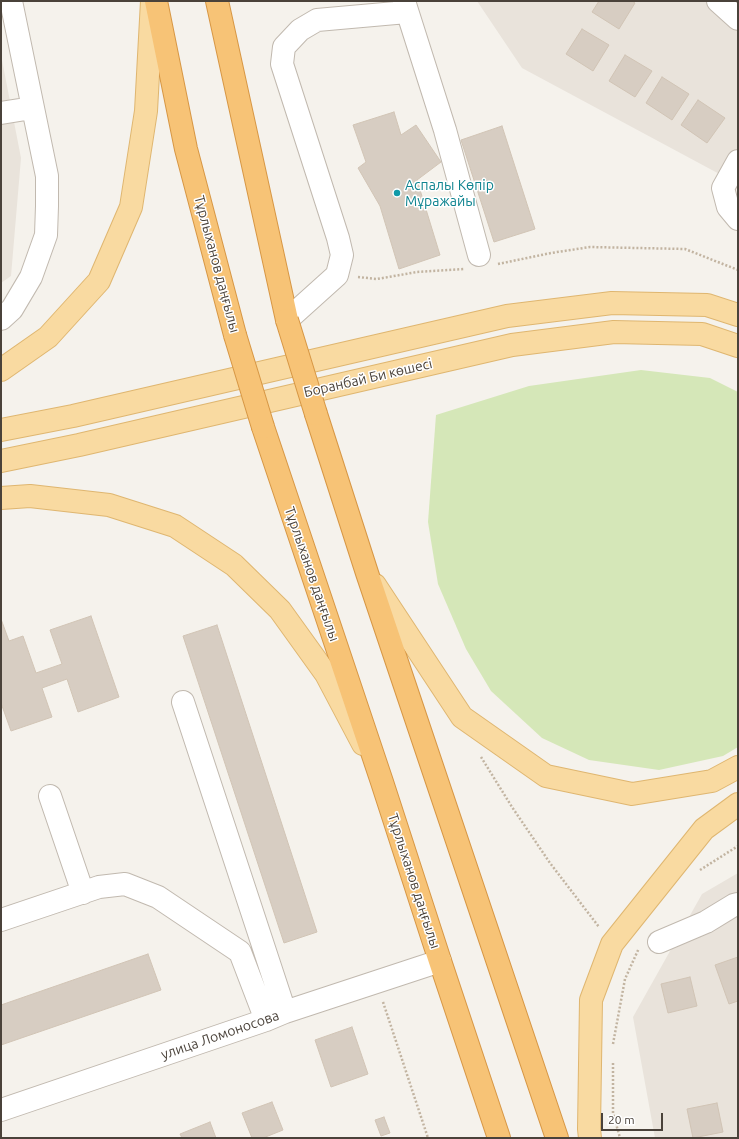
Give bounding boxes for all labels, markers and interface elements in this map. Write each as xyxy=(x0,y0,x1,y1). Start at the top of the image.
place label: Аспалы Көпір Мұражайы xyxy=(405,177,494,210)
marker: Аспалы Көпір Мұражайы xyxy=(392,188,402,198)
street label: Тұрлыханов даңғылы xyxy=(191,194,243,334)
street label: Боранбай Би көшесі xyxy=(302,355,434,401)
street label: Тұрлыханов даңғылы xyxy=(281,504,343,644)
street label: Тұрлыханов даңғылы xyxy=(384,811,444,951)
street label: улица Ломоносова xyxy=(159,1007,281,1063)
scale bar xyxy=(603,1105,665,1131)
text: 20 m xyxy=(608,1113,635,1126)

